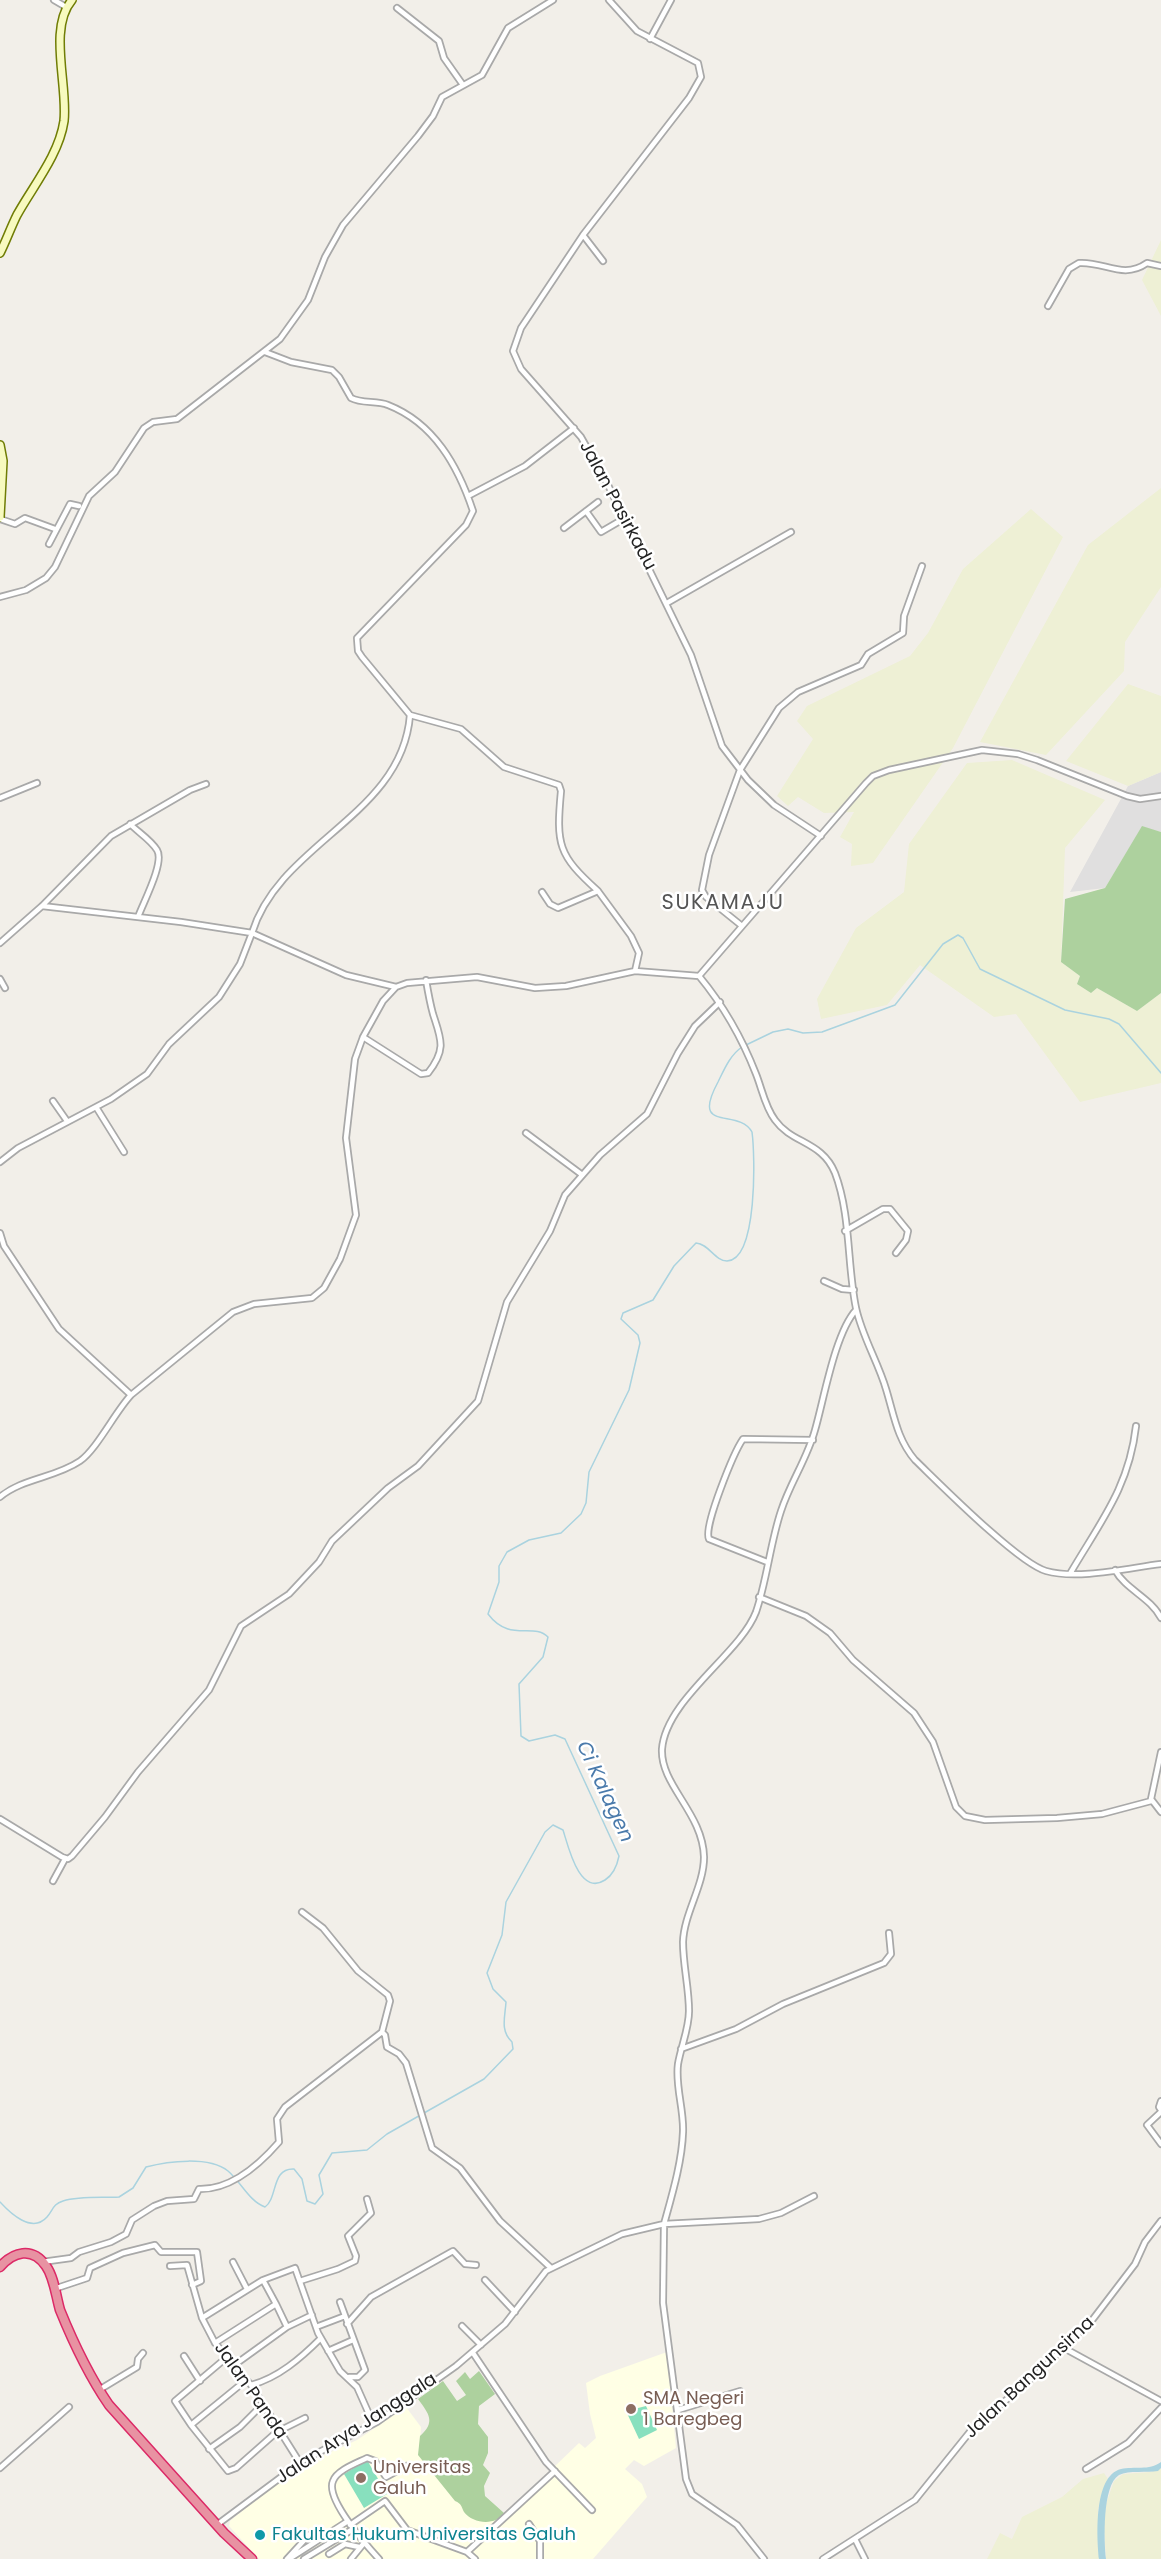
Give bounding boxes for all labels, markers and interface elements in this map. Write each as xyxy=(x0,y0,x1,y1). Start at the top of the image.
street label: Jalan Pasirkadu xyxy=(574,438,660,574)
district label: SUKAMAJU xyxy=(662,891,784,917)
water label: Ci Kalagen xyxy=(570,1738,638,1846)
street label: Jalan Bangunsirna xyxy=(961,2313,1099,2443)
street label: Jalan Panda xyxy=(209,2338,291,2444)
street label: Jalan Arya Janggala xyxy=(273,2369,441,2489)
place label: SMA Negeri 1 Baregbeg xyxy=(643,2388,744,2430)
marker: SMA Negeri 1 Baregbeg xyxy=(624,2402,638,2416)
place label: Universitas Galuh xyxy=(373,2457,471,2500)
marker: Universitas Galuh xyxy=(354,2471,368,2485)
place label: Fakultas Hukum Universitas Galuh xyxy=(272,2524,576,2546)
marker: Fakultas Hukum Universitas Galuh xyxy=(253,2528,267,2542)

